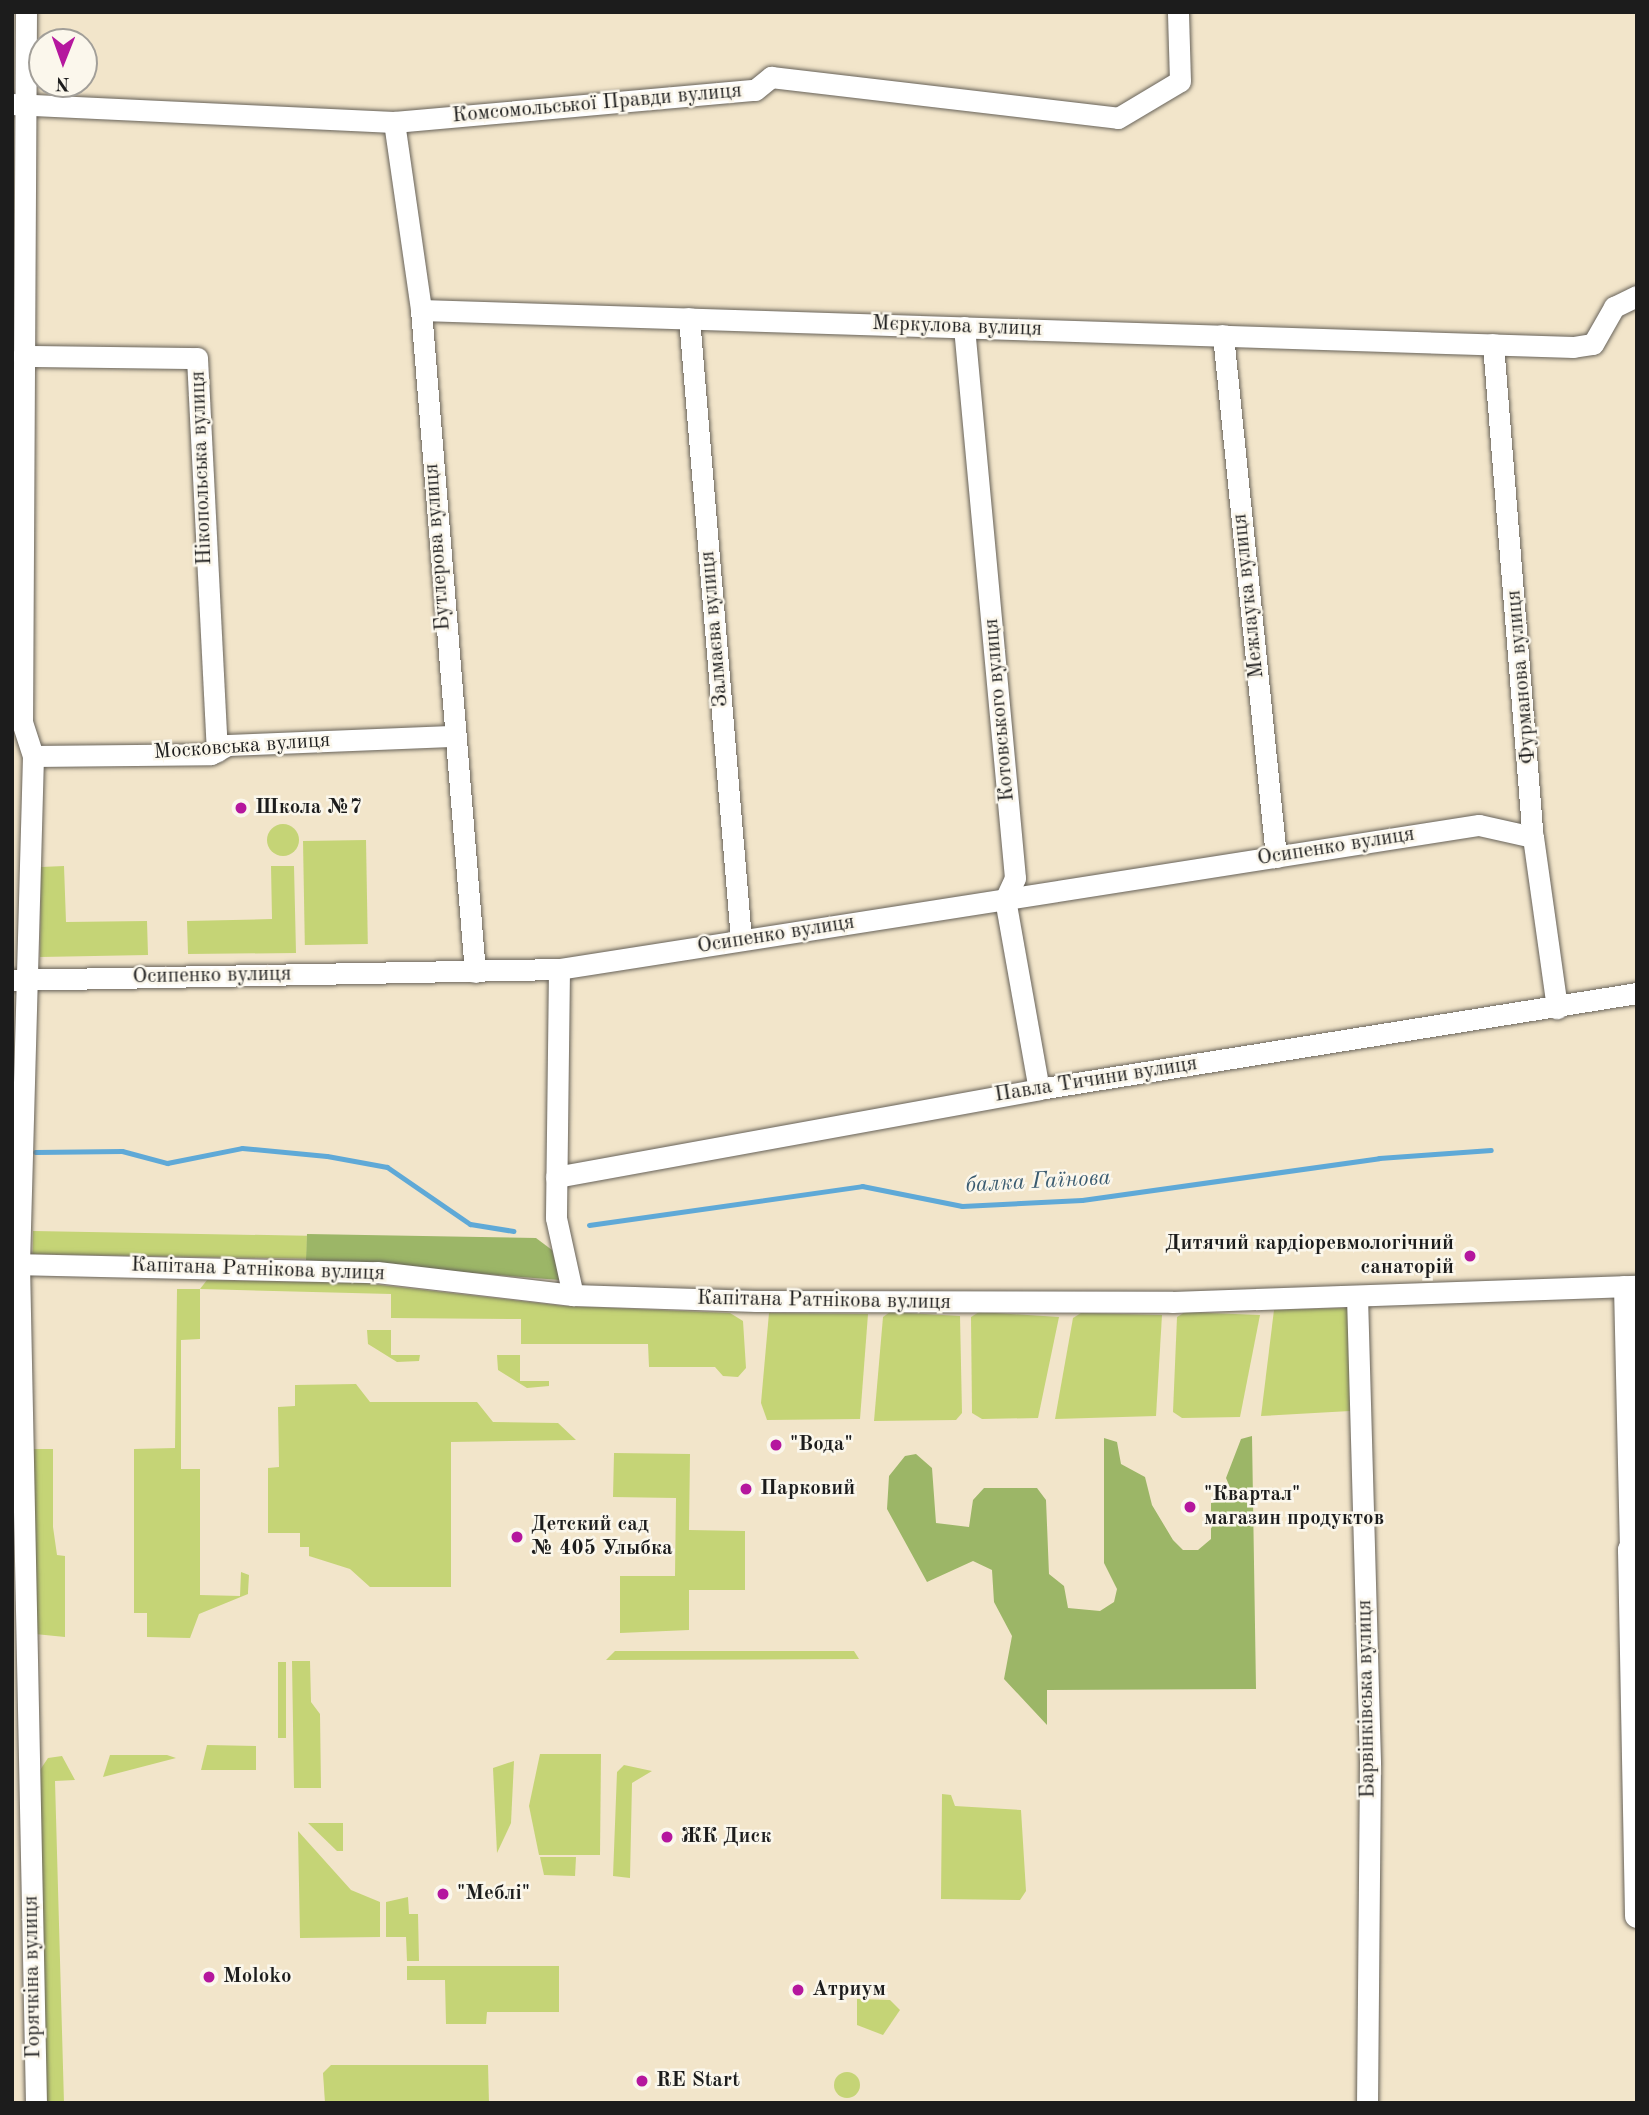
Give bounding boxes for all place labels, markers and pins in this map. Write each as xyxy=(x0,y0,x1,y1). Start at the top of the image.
place label: Школа №7 xyxy=(255,795,362,821)
marker: Школа №7 xyxy=(233,800,249,816)
place label: Дитячий кардіоревмологічний санаторій xyxy=(1165,1231,1454,1281)
marker: Дитячий кардіоревмологічний санаторій xyxy=(1460,1246,1480,1266)
place label: "Вода" xyxy=(790,1432,853,1458)
marker: "Вода" xyxy=(768,1437,784,1453)
place label: Парковий xyxy=(760,1476,855,1502)
marker: Парковий xyxy=(738,1481,754,1497)
place label: "Квартал" магазин продуктов xyxy=(1204,1482,1384,1532)
marker: "Квартал" магазин продуктов xyxy=(1182,1499,1198,1515)
place label: Детский сад № 405 Улыбка xyxy=(531,1512,673,1562)
marker: Детский сад № 405 Улыбка xyxy=(509,1529,525,1545)
place label: ЖК Диск xyxy=(681,1824,771,1850)
marker: ЖК Диск xyxy=(659,1829,675,1845)
place label: "Меблі" xyxy=(457,1881,530,1907)
marker: "Меблі" xyxy=(435,1886,451,1902)
place label: Moloko xyxy=(223,1964,292,1990)
marker: Moloko xyxy=(201,1969,217,1985)
place label: Атриум xyxy=(812,1977,886,2003)
marker: Атриум xyxy=(790,1982,806,1998)
place label: RE Start xyxy=(656,2068,740,2094)
marker: RE Start xyxy=(634,2073,650,2089)

